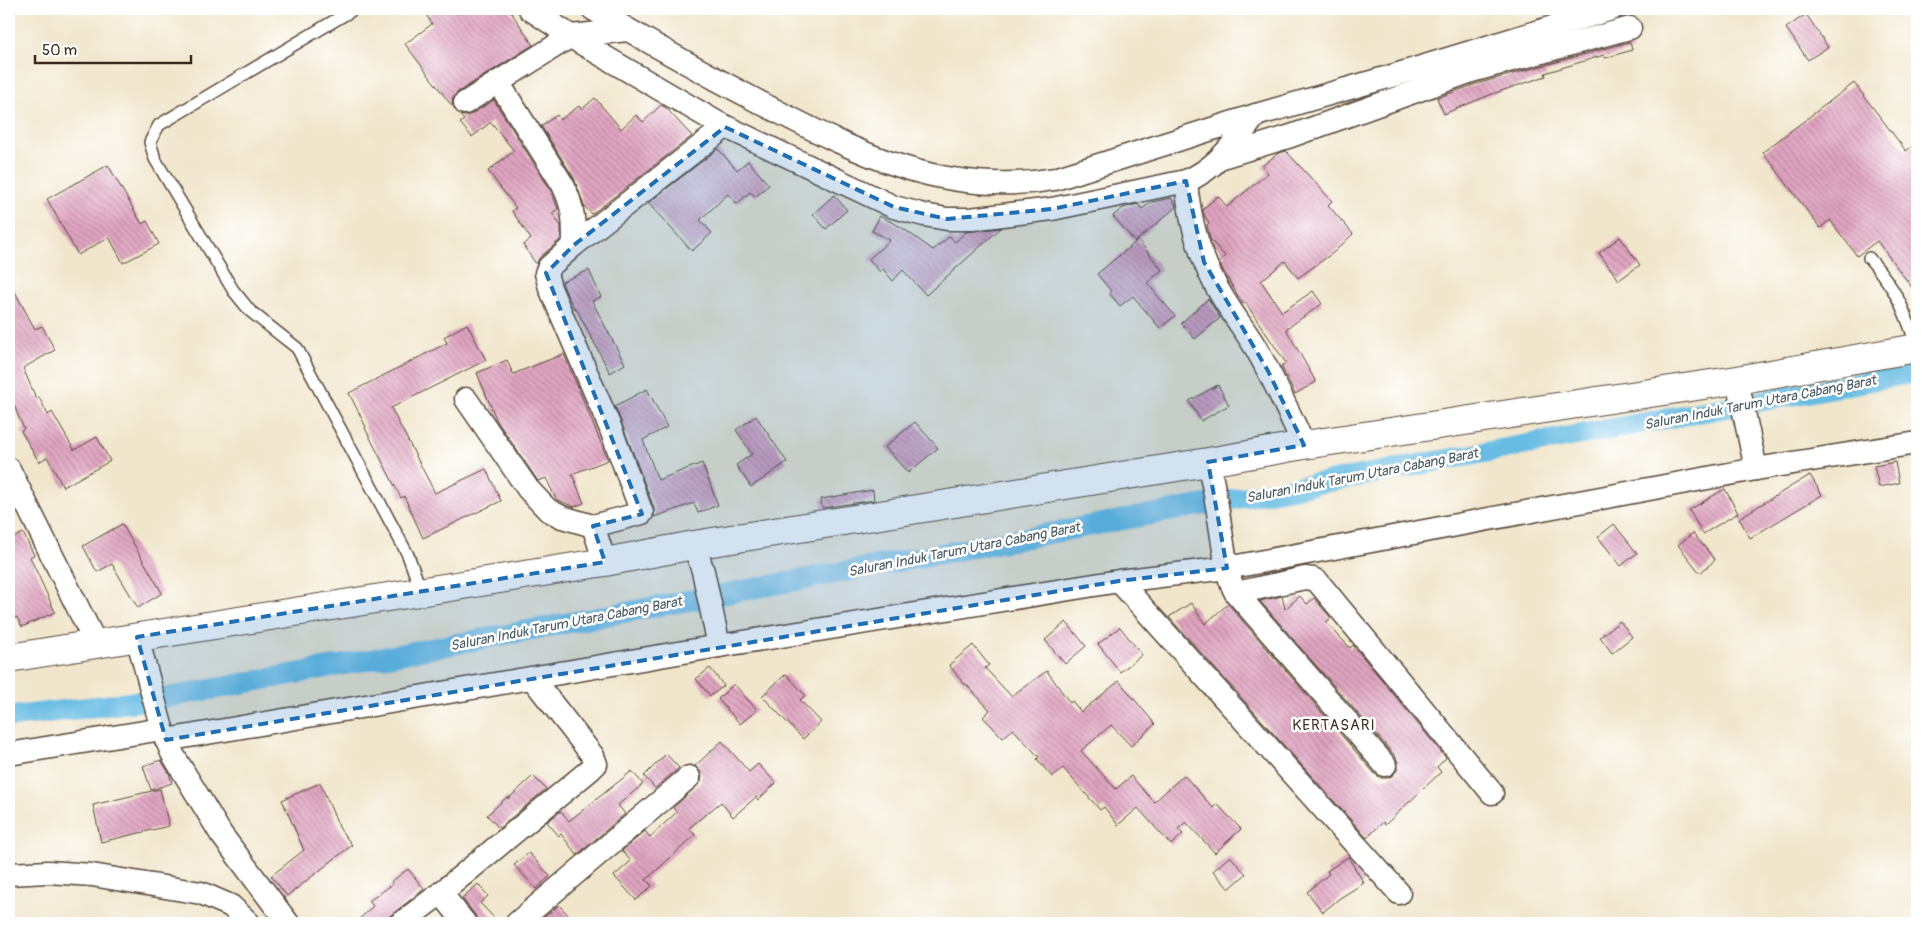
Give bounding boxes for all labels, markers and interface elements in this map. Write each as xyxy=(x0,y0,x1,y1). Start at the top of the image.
scale bar xyxy=(35,32,191,64)
text: 50 m xyxy=(42,41,77,60)
water label: Saluran Induk Tarum Utara Cabang Barat xyxy=(1643,371,1879,433)
water label: Saluran Induk Tarum Utara Cabang Barat xyxy=(1245,444,1481,506)
water label: Saluran Induk Tarum Utara Cabang Barat xyxy=(847,518,1083,580)
water label: Saluran Induk Tarum Utara Cabang Barat xyxy=(449,592,685,654)
district label: KERTASARI xyxy=(1292,716,1376,735)

